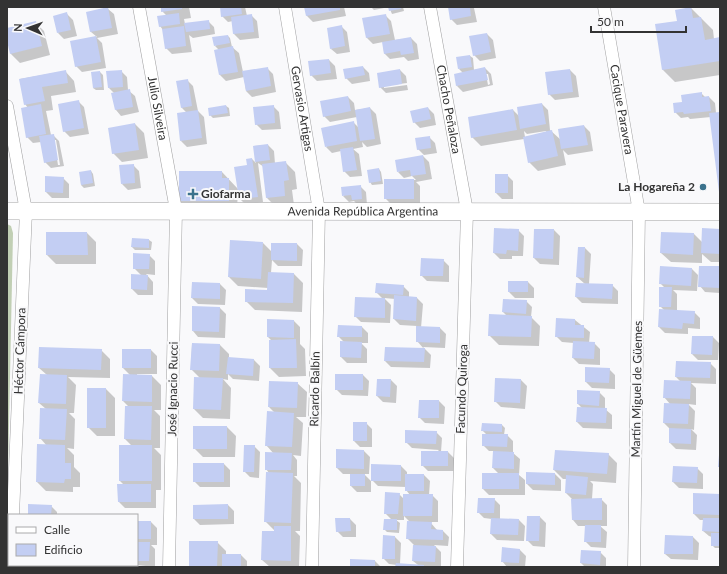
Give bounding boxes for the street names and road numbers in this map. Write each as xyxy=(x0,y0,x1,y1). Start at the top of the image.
street label: Cacique Paravera xyxy=(607,63,637,156)
street label: Chacho Peñaloza xyxy=(434,64,464,155)
street label: Gervasio Artigas xyxy=(288,65,317,152)
street label: Julio Silveira xyxy=(145,75,171,142)
street label: Avenida República Argentina xyxy=(288,203,438,219)
street label: Héctor Cámpora xyxy=(10,307,29,395)
street label: Martín Miguel de Güemes xyxy=(628,320,645,457)
street label: José Ignacio Rucci xyxy=(164,341,181,437)
street label: Facundo Quiroga xyxy=(452,344,471,434)
street label: Ricardo Balbín xyxy=(306,351,323,427)

